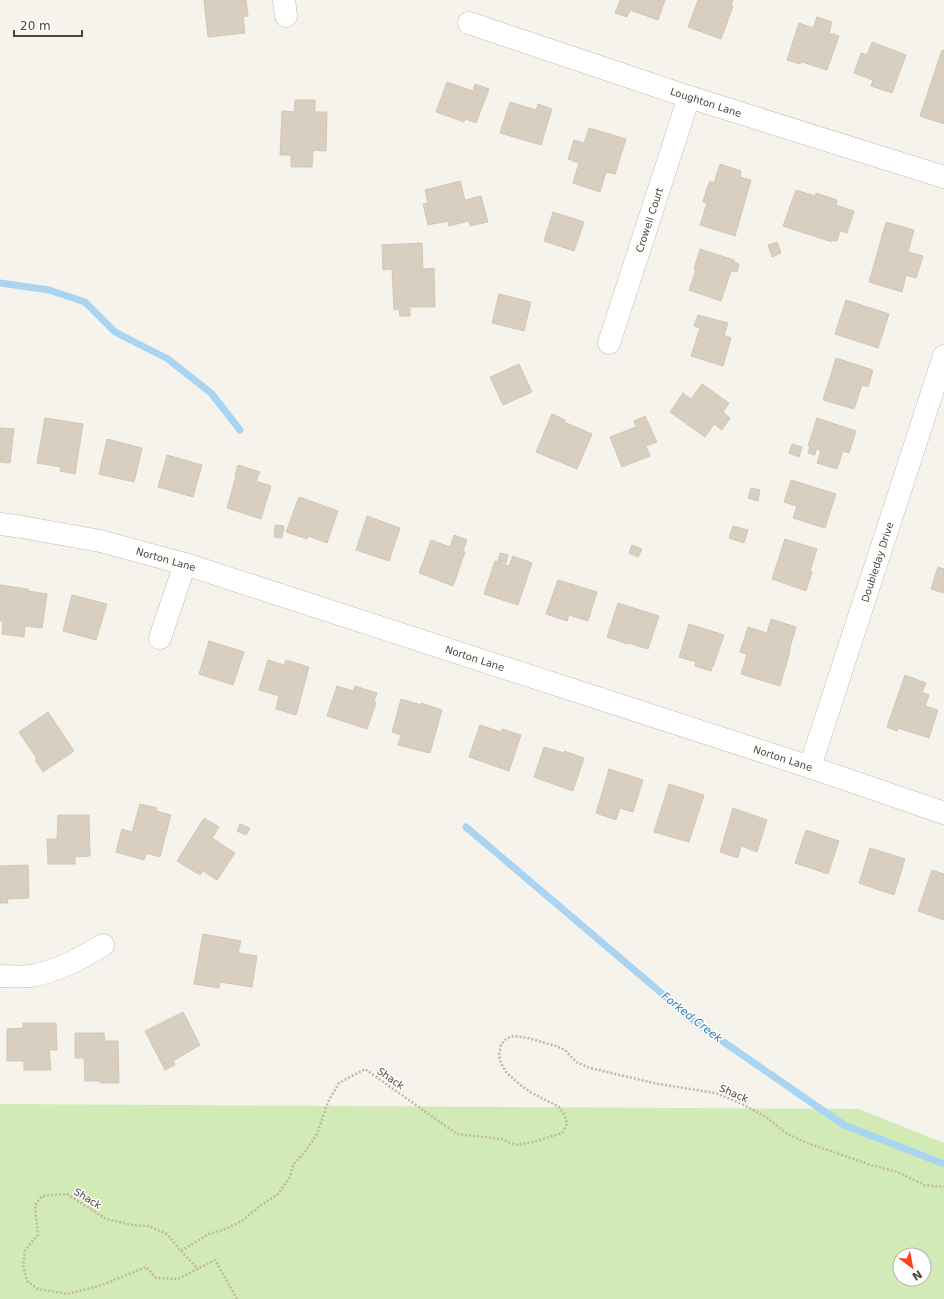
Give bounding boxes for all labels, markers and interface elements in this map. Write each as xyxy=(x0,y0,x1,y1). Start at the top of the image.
scale bar xyxy=(14,12,82,38)
text: 20 m xyxy=(20,19,51,33)
street label: Loughton Lane xyxy=(669,86,743,119)
street label: Crowell Court xyxy=(634,186,665,254)
street label: Doubleday Drive xyxy=(859,521,896,604)
street label: Norton Lane xyxy=(135,546,197,573)
street label: Norton Lane xyxy=(444,644,506,673)
street label: Norton Lane xyxy=(752,744,814,773)
water label: Forked Creek xyxy=(659,990,725,1045)
street label: Shack xyxy=(375,1065,406,1092)
street label: Shack xyxy=(718,1083,750,1104)
street label: Shack xyxy=(72,1186,104,1211)
north arrow xyxy=(892,1247,932,1287)
text: N xyxy=(910,1267,924,1283)

